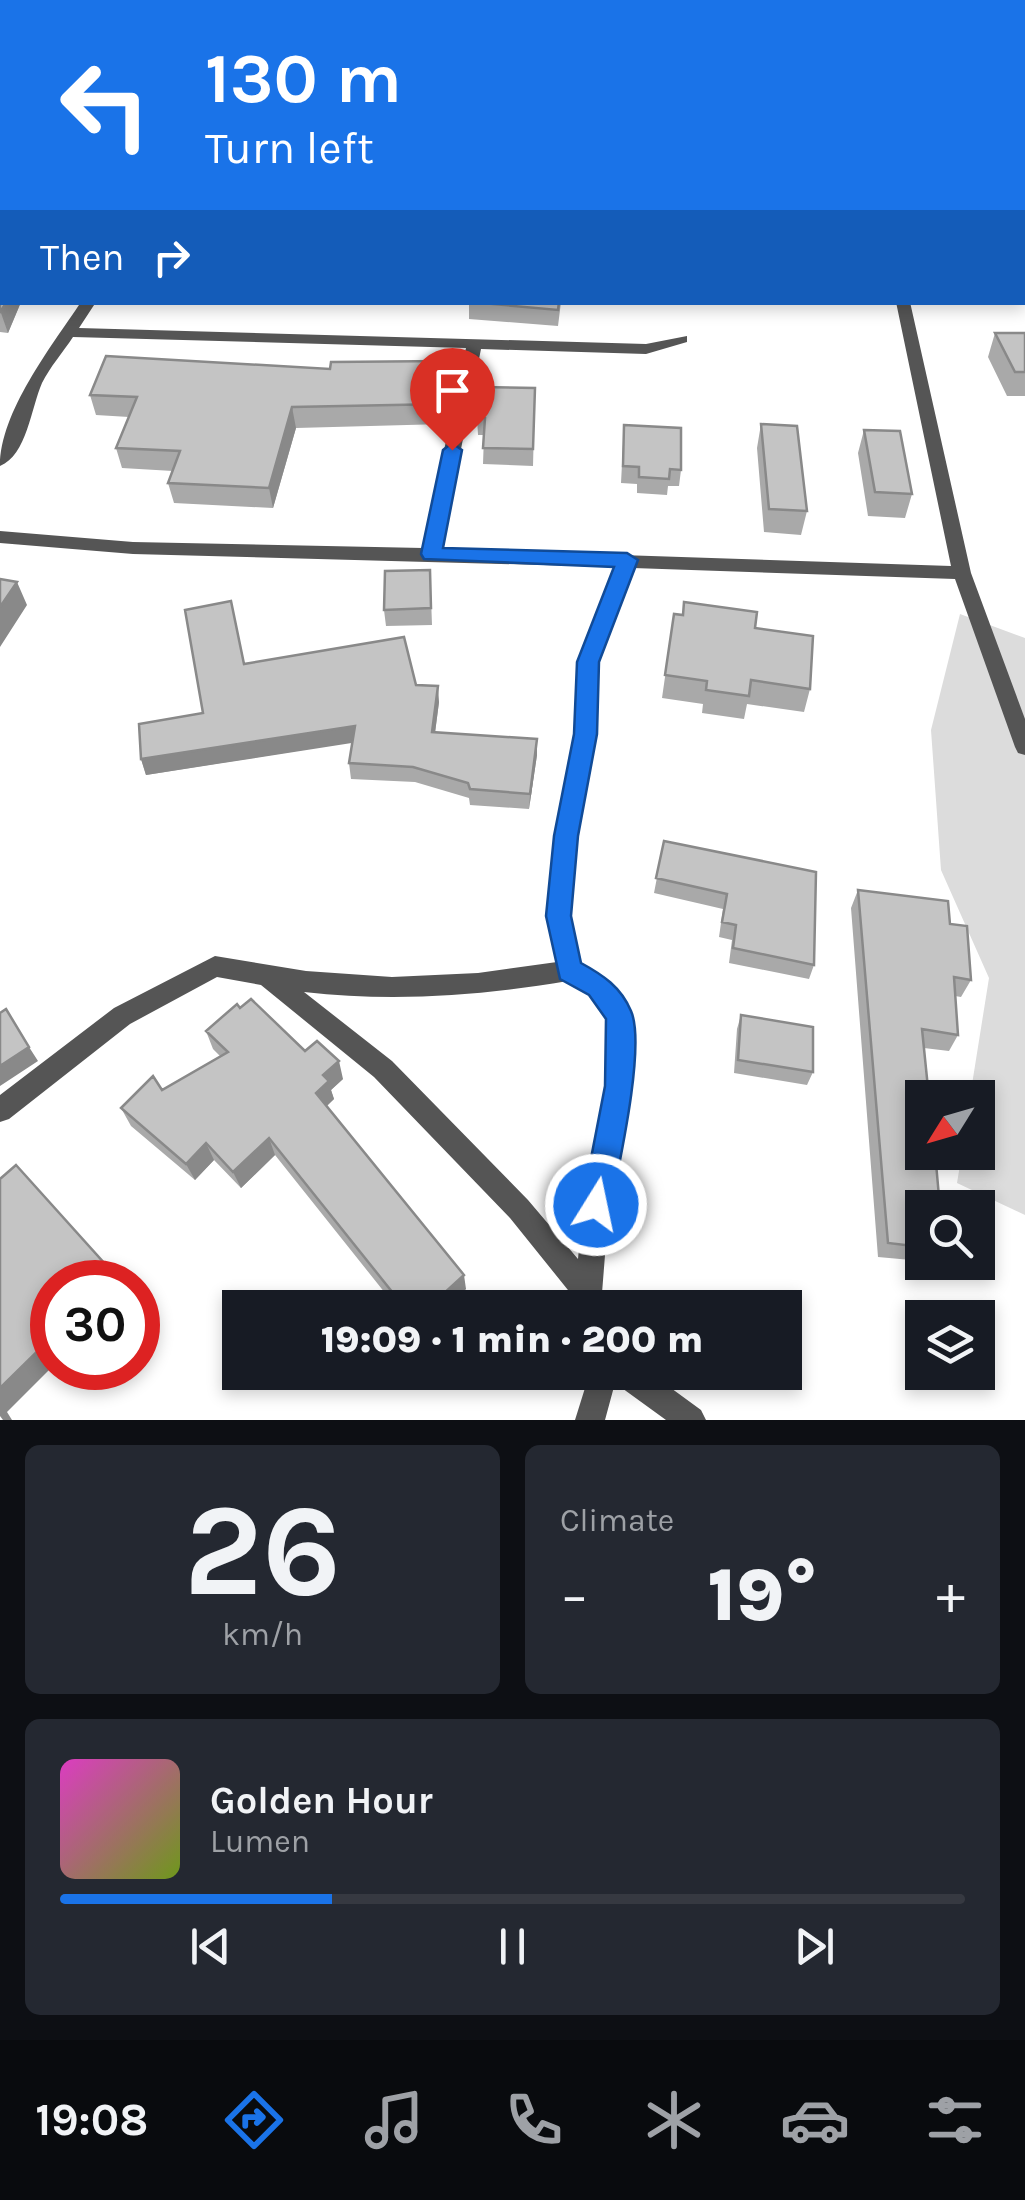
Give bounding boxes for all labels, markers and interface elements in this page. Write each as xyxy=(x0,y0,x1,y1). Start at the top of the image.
text: 130 m xyxy=(205,38,402,120)
icon: left xyxy=(40,40,170,170)
text: Turn left xyxy=(205,122,374,174)
icon: right xyxy=(144,230,199,285)
text: Then xyxy=(40,235,124,280)
pin xyxy=(410,348,495,451)
icon: arrive xyxy=(425,363,480,418)
north arrow xyxy=(905,1080,995,1170)
map controls xyxy=(905,1080,995,1390)
position arrow xyxy=(544,1153,648,1257)
button: search xyxy=(905,1190,995,1280)
speed limit sign: 30 xyxy=(30,1260,160,1390)
button: layers xyxy=(905,1300,995,1390)
text: 19:09 · 1 min · 200 m xyxy=(321,1317,703,1362)
text: 26 xyxy=(184,1475,341,1627)
text: Climate xyxy=(560,1502,674,1539)
text: 19° xyxy=(708,1551,817,1639)
text: − xyxy=(560,1563,589,1627)
text: + xyxy=(936,1563,965,1627)
text: km/h xyxy=(222,1616,303,1653)
text: Golden Hour xyxy=(210,1778,433,1823)
text: Lumen xyxy=(210,1823,310,1860)
icon: previous xyxy=(183,1919,238,1974)
icon: pause xyxy=(485,1919,540,1974)
icon: next xyxy=(787,1919,842,1974)
icon: directions xyxy=(219,2085,289,2155)
icon: music xyxy=(359,2085,429,2155)
icon: phone xyxy=(499,2085,569,2155)
icon: climate xyxy=(639,2085,709,2155)
icon: car xyxy=(780,2085,850,2155)
icon: filters xyxy=(920,2085,990,2155)
text: 19:08 xyxy=(35,2094,148,2146)

